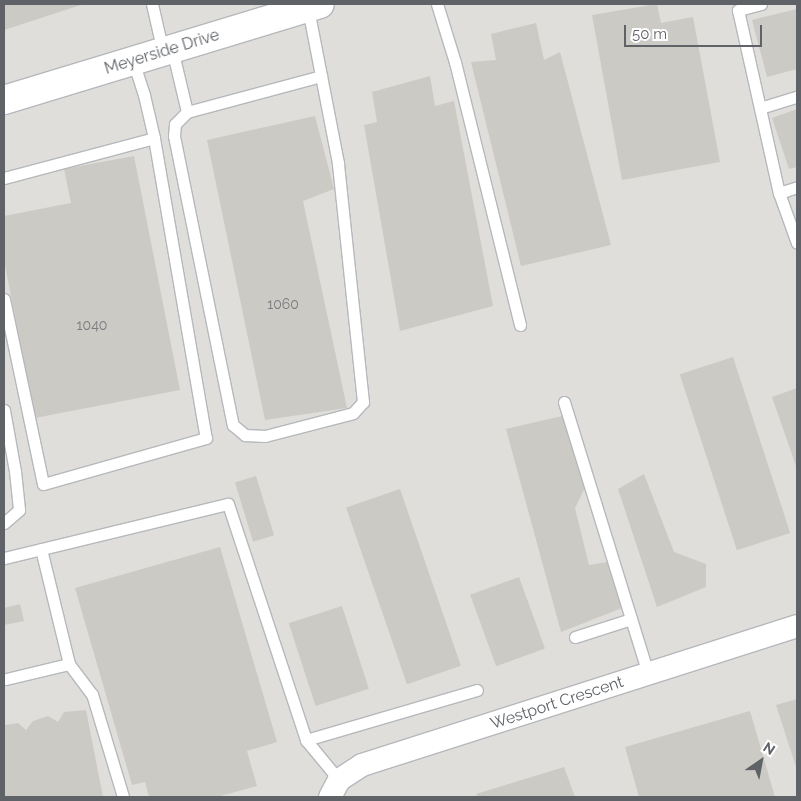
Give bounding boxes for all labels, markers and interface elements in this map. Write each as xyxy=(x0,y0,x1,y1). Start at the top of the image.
scale bar xyxy=(626,15,764,47)
street label: Meyerside Drive xyxy=(102,25,222,79)
text: 50 m xyxy=(632,25,667,43)
house number: 1060 xyxy=(267,296,299,312)
house number: 1040 xyxy=(77,317,107,333)
street label: Westport Crescent xyxy=(488,672,626,734)
north arrow xyxy=(736,736,786,786)
text: N xyxy=(760,739,778,758)

